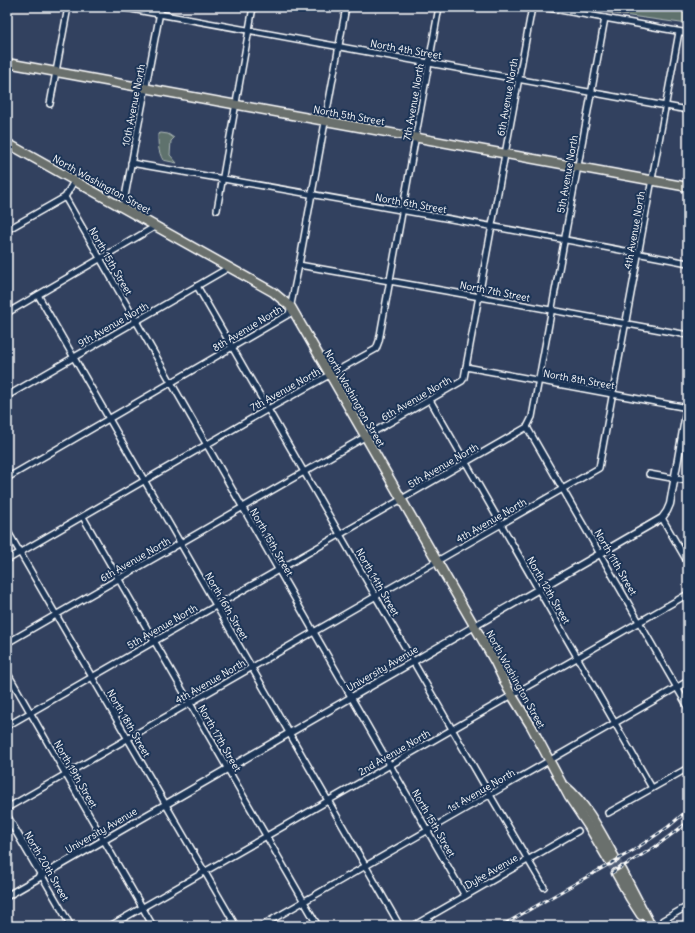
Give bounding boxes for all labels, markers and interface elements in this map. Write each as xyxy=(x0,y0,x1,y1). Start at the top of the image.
street label: North 4th Street xyxy=(369,37,443,62)
street label: 6th Avenue North xyxy=(494,57,521,137)
street label: 7th Avenue North xyxy=(400,62,427,142)
street label: 10th Avenue North xyxy=(119,63,148,147)
street label: North 5th Street xyxy=(312,103,386,128)
street label: 5th Avenue North xyxy=(554,134,581,214)
street label: North Washington Street xyxy=(50,152,154,217)
street label: 4th Avenue North xyxy=(621,190,648,270)
street label: North 6th Street xyxy=(374,191,448,216)
street label: North 15th Street xyxy=(86,225,136,298)
street label: North 7th Street xyxy=(459,278,532,305)
street label: 9th Avenue North xyxy=(76,299,151,350)
street label: 8th Avenue North xyxy=(210,302,285,354)
street label: North Washington Street xyxy=(321,347,388,450)
street label: 7th Avenue North xyxy=(248,365,323,414)
street label: North 8th Street xyxy=(542,367,616,392)
street label: 6th Avenue North xyxy=(379,373,454,424)
street label: 5th Avenue North xyxy=(406,440,481,491)
street label: 4th Avenue North xyxy=(454,495,529,546)
street label: North 15th Street xyxy=(247,506,297,579)
street label: North 11th Street xyxy=(591,527,640,598)
street label: 6th Avenue North xyxy=(98,534,173,585)
street label: North 14th Street xyxy=(353,546,403,619)
street label: North 12th Street xyxy=(524,554,573,627)
street label: North 16th Street xyxy=(202,570,252,643)
street label: 5th Avenue North xyxy=(125,601,200,652)
street label: North Washington Street xyxy=(483,628,548,731)
street label: University Avenue xyxy=(344,643,421,694)
street label: 4th Avenue North xyxy=(173,656,248,707)
street label: North 18th Street xyxy=(104,687,154,760)
street label: North 17th Street xyxy=(195,702,244,775)
street label: 2nd Avenue North xyxy=(356,726,433,778)
street label: North 19th Street xyxy=(51,738,101,811)
street label: 1st Avenue North xyxy=(445,766,518,815)
street label: North 15th Street xyxy=(409,787,459,860)
street label: University Avenue xyxy=(63,805,140,856)
street label: North 20th Street xyxy=(21,829,72,904)
street label: Dyke Avenue xyxy=(462,851,520,892)

